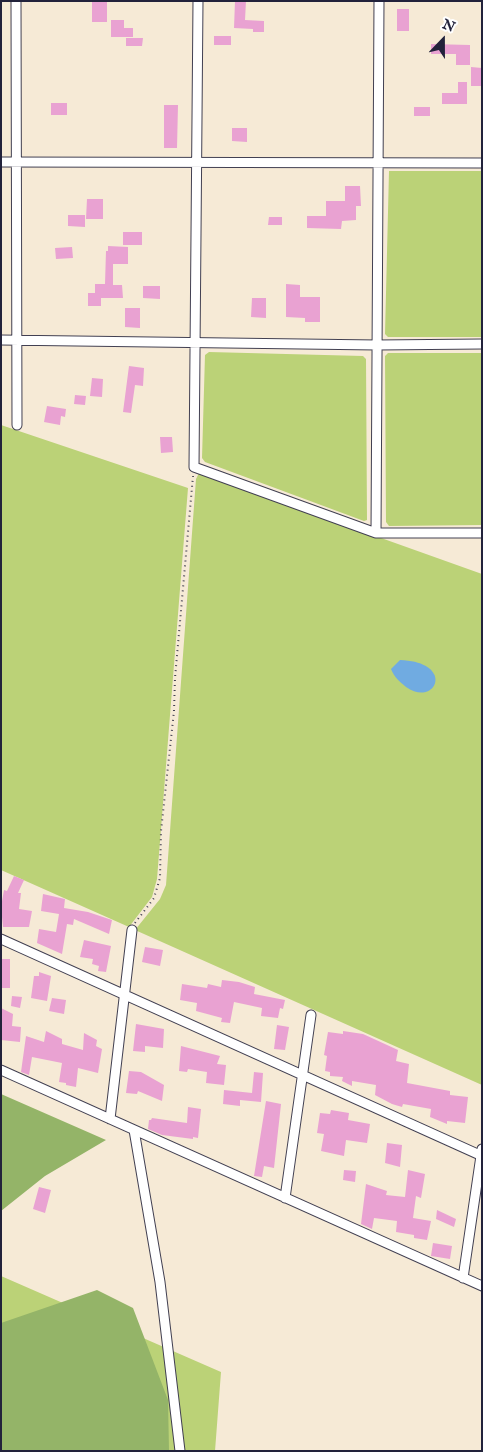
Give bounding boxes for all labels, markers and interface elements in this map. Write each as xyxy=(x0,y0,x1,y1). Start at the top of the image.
north arrow xyxy=(418,15,468,65)
text: N xyxy=(440,15,458,37)

